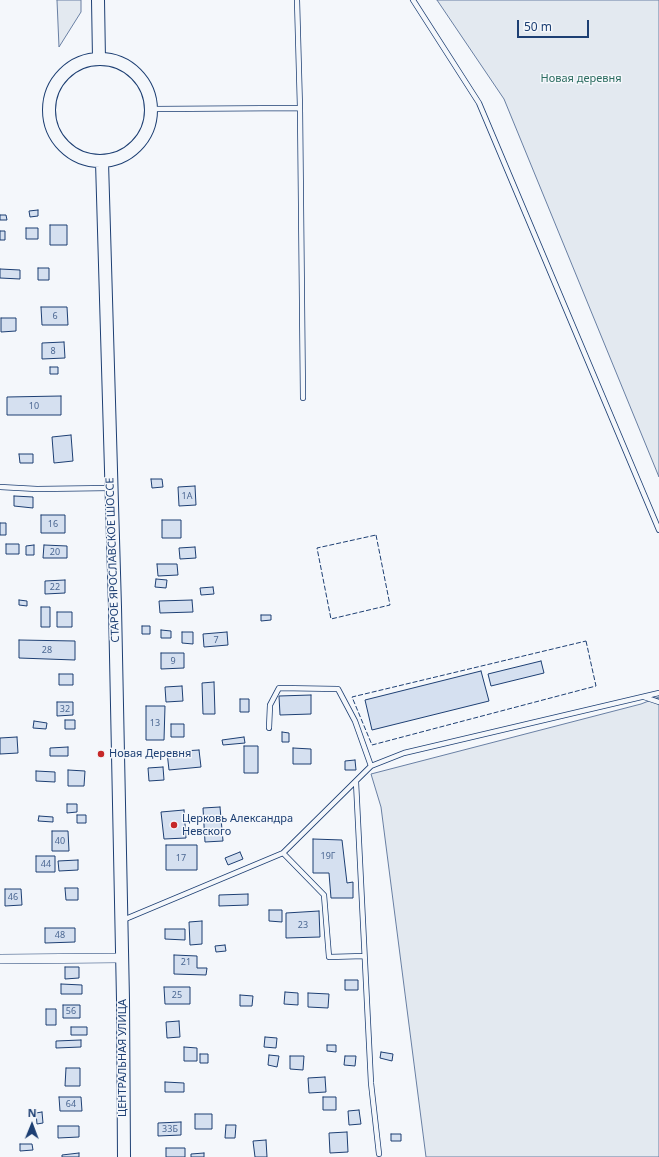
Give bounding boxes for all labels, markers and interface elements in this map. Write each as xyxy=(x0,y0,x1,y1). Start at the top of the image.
scale bar xyxy=(519,12,591,38)
text: 50 m xyxy=(524,18,552,35)
park label: Новая деревня xyxy=(540,72,622,86)
house number: 6 xyxy=(52,311,58,321)
house number: 8 xyxy=(50,346,56,356)
house number: 10 xyxy=(29,401,39,411)
street label: СТАРОЕ ЯРОСЛАВСКОЕ ШОССЕ xyxy=(104,477,122,643)
house number: 1А xyxy=(182,491,192,501)
house number: 16 xyxy=(48,519,58,529)
house number: 20 xyxy=(50,547,60,557)
house number: 22 xyxy=(50,582,60,592)
house number: 7 xyxy=(213,635,219,645)
house number: 28 xyxy=(42,645,52,655)
house number: 9 xyxy=(170,656,176,666)
house number: 32 xyxy=(60,704,70,714)
house number: 13 xyxy=(150,718,160,728)
place label: Новая Деревня xyxy=(109,747,191,761)
marker: Новая Деревня xyxy=(96,749,106,759)
place label: Церковь Александра Невского xyxy=(182,812,293,838)
marker: Церковь Александра Невского xyxy=(169,820,179,830)
house number: 40 xyxy=(55,836,65,846)
house number: 19Г xyxy=(321,851,335,861)
house number: 17 xyxy=(176,853,186,863)
house number: 44 xyxy=(41,859,51,869)
house number: 46 xyxy=(8,892,18,902)
house number: 23 xyxy=(298,920,308,930)
house number: 48 xyxy=(55,930,65,940)
house number: 21 xyxy=(181,957,191,967)
house number: 25 xyxy=(172,990,182,1000)
street label: ЦЕНТРАЛЬНАЯ УЛИЦА xyxy=(116,999,130,1117)
house number: 56 xyxy=(66,1006,76,1016)
house number: 64 xyxy=(66,1099,76,1109)
north arrow xyxy=(12,1105,52,1145)
text: N xyxy=(28,1105,37,1120)
house number: 33Б xyxy=(162,1124,178,1134)

